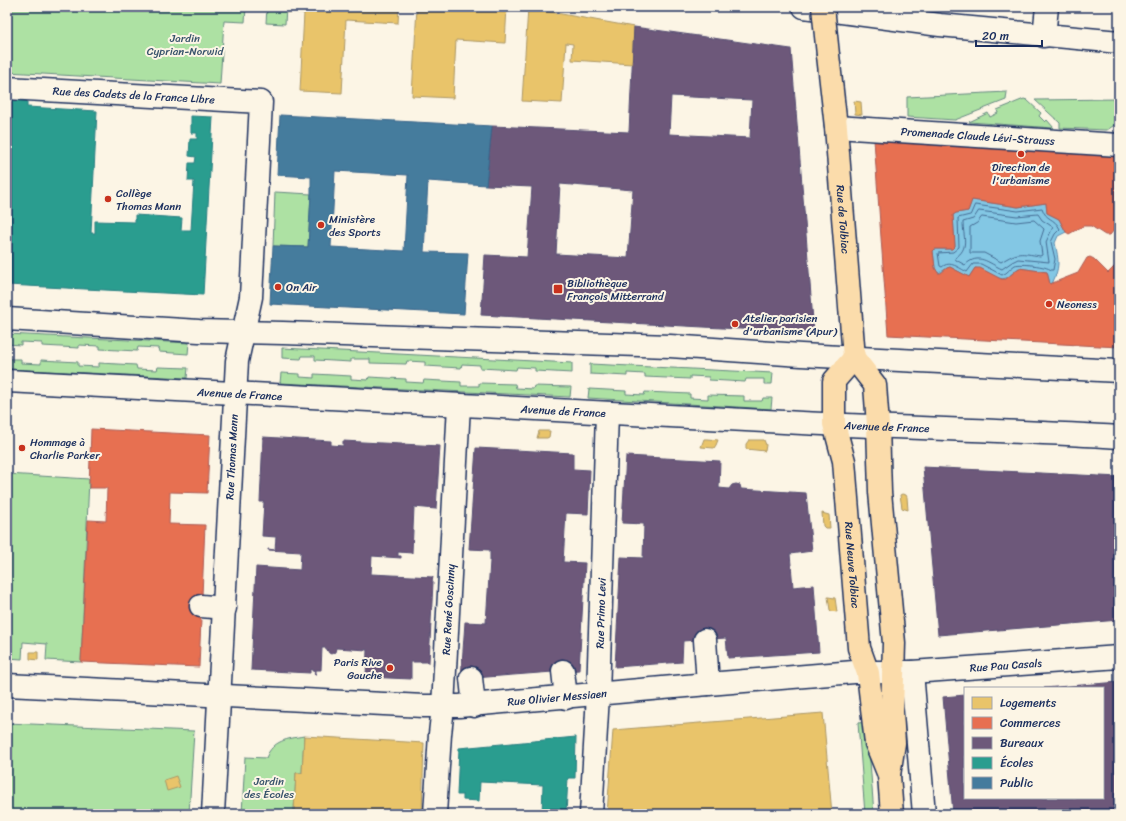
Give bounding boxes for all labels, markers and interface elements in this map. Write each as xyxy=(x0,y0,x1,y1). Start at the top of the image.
scale bar xyxy=(976,22,1042,48)
text: 20 m xyxy=(982,25,1009,47)
park label: Jardin Cyprian-Norwid xyxy=(147,29,224,61)
street label: Rue des Cadets de la France Libre xyxy=(52,81,216,109)
street label: Promenade Claude Lévi-Strauss xyxy=(900,122,1056,150)
marker: Direction de l'urbanisme xyxy=(1016,149,1026,159)
place label: Direction de l'urbanisme xyxy=(992,158,1051,190)
place label: Collège Thomas Mann xyxy=(116,184,181,216)
street label: Rue de Tolbiac xyxy=(831,184,855,255)
marker: Collège Thomas Mann xyxy=(103,194,113,204)
place label: Ministère des Sports xyxy=(329,210,381,242)
marker: Ministère des Sports xyxy=(316,220,326,230)
place label: Bibliothèque François Mitterrand xyxy=(567,274,665,306)
place label: On Air xyxy=(286,278,318,297)
marker: On Air xyxy=(273,282,283,292)
marker: Bibliothèque François Mitterrand xyxy=(552,283,564,295)
place label: Neoness xyxy=(1057,295,1097,314)
marker: Neoness xyxy=(1044,299,1054,309)
place label: Atelier parisien d'urbanisme (Apur) xyxy=(742,309,838,341)
marker: Atelier parisien d'urbanisme (Apur) xyxy=(730,319,740,329)
street label: Avenue de France xyxy=(196,382,283,406)
street label: Avenue de France xyxy=(519,399,607,423)
street label: Rue Thomas Mann xyxy=(220,414,244,500)
street label: Avenue de France xyxy=(843,415,930,438)
place label: Hommage à Charlie Parker xyxy=(30,433,100,465)
marker: Hommage à Charlie Parker xyxy=(17,443,27,453)
street label: Rue Neuve Tolbiac xyxy=(839,521,865,609)
street label: Rue René Goscinny xyxy=(436,563,460,655)
street label: Rue Primo Levi xyxy=(590,577,611,649)
place label: Paris Rive Gauche xyxy=(334,653,383,685)
street label: Rue Pau Casals xyxy=(969,653,1043,677)
marker: Paris Rive Gauche xyxy=(385,663,395,673)
street label: Rue Olivier Messiaen xyxy=(506,683,608,711)
legend xyxy=(964,687,1104,799)
text: Logements xyxy=(1000,692,1057,714)
text: Commerces xyxy=(1000,712,1061,734)
text: Bureaux xyxy=(1000,732,1045,754)
text: Écoles xyxy=(1000,752,1033,774)
park label: Jardin des Écoles xyxy=(244,772,295,804)
text: Public xyxy=(1000,772,1033,794)

